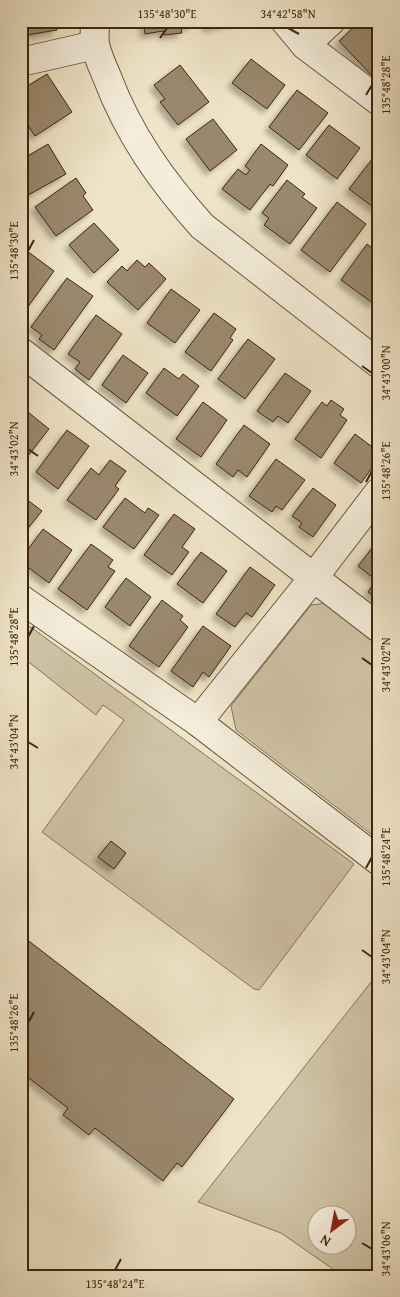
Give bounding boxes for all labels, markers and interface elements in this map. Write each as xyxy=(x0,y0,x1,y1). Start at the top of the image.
text: 135°48'30"E xyxy=(137,5,197,22)
text: 34°42'58"N xyxy=(260,5,316,22)
text: 135°48'28"E xyxy=(377,55,394,115)
text: 135°48'30"E xyxy=(5,221,22,281)
text: 34°43'00"N xyxy=(377,345,394,401)
text: 34°43'02"N xyxy=(5,421,22,477)
text: 135°48'26"E xyxy=(377,441,394,501)
text: 135°48'28"E xyxy=(5,607,22,667)
text: 34°43'02"N xyxy=(377,637,394,693)
text: 34°43'04"N xyxy=(5,714,22,770)
text: 135°48'24"E xyxy=(377,827,394,887)
text: 34°43'04"N xyxy=(377,929,394,985)
text: 135°48'26"E xyxy=(5,993,22,1053)
north arrow xyxy=(308,1204,358,1254)
text: 34°43'06"N xyxy=(377,1221,394,1277)
text: N xyxy=(315,1230,334,1252)
text: 135°48'24"E xyxy=(85,1275,145,1292)

